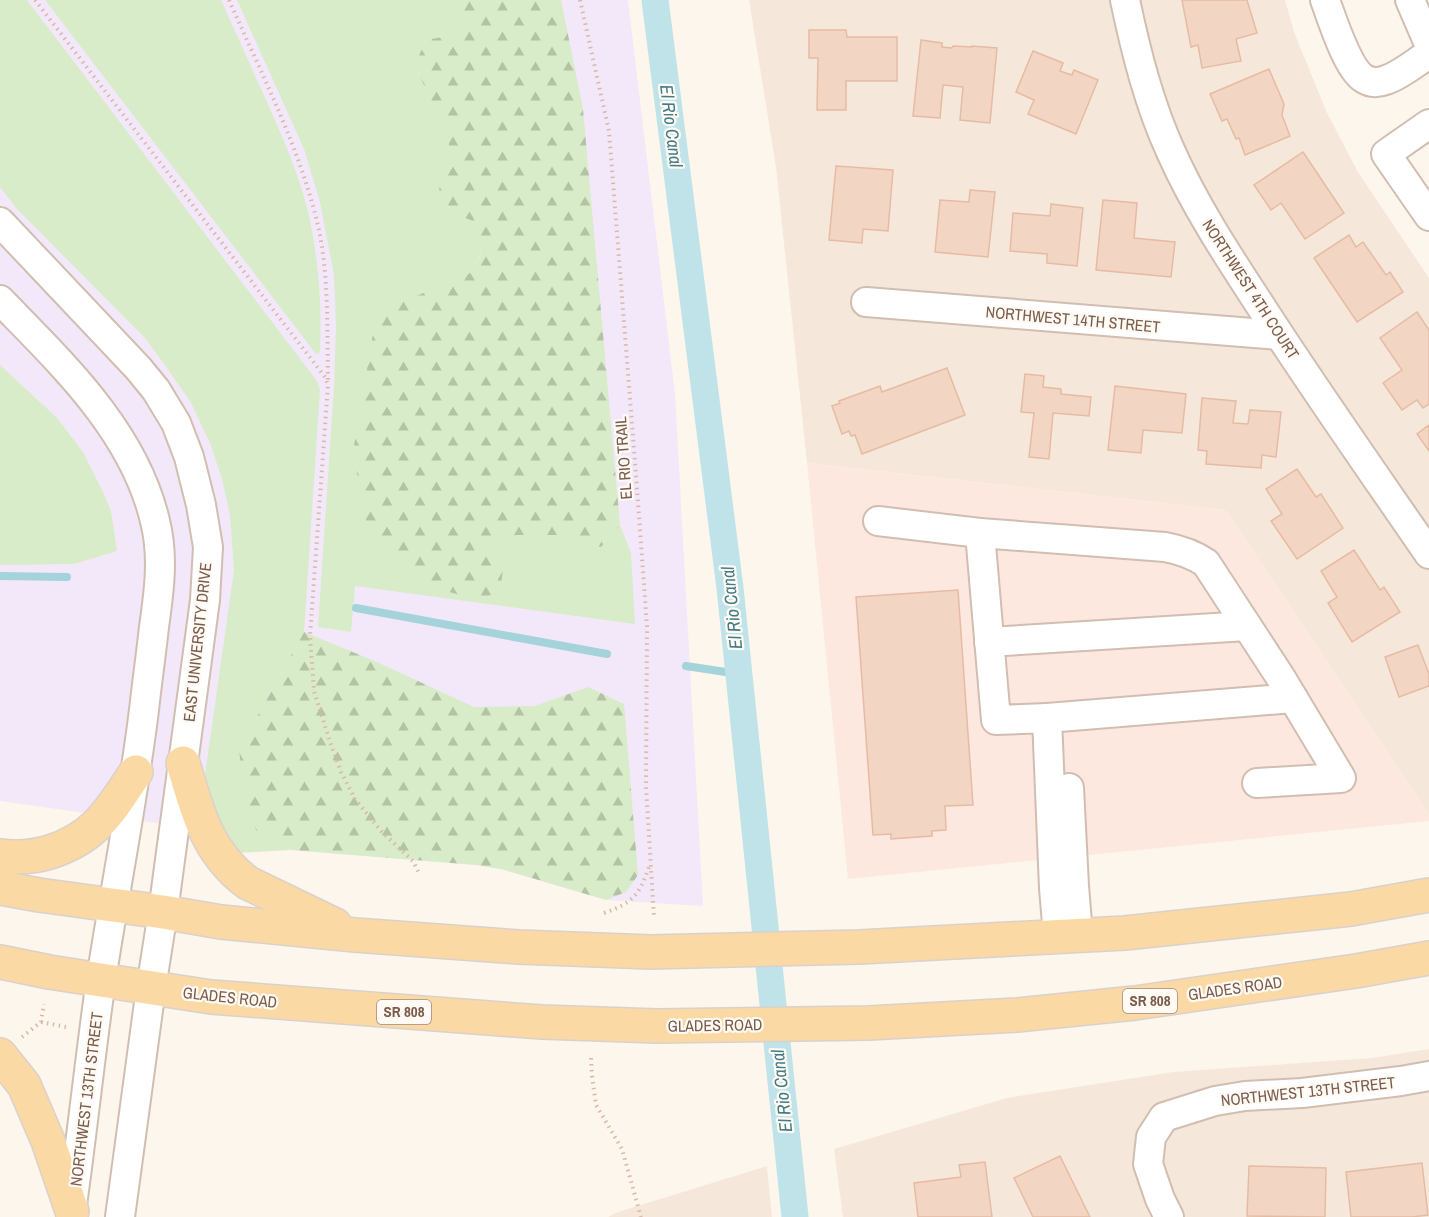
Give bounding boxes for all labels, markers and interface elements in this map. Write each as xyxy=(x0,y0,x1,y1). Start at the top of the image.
water label: El Rio Canal xyxy=(654,83,689,169)
street label: NORTHWEST 4TH COURT xyxy=(1197,215,1305,363)
street label: NORTHWEST 14TH STREET xyxy=(985,300,1161,338)
street label: EL RIO TRAIL xyxy=(609,415,637,500)
street label: EAST UNIVERSITY DRIVE xyxy=(178,561,216,723)
water label: El Rio Canal xyxy=(715,565,748,651)
street label: GLADES ROAD xyxy=(1187,971,1283,1005)
street label: GLADES ROAD xyxy=(182,981,278,1013)
road number: SR 808 xyxy=(1123,989,1177,1013)
road number: SR 808 xyxy=(377,1000,431,1024)
street label: NORTHWEST 13TH STREET xyxy=(64,1011,108,1187)
street label: GLADES ROAD xyxy=(667,1013,763,1037)
water label: El Rio Canal xyxy=(765,1048,798,1134)
street label: NORTHWEST 13TH STREET xyxy=(1220,1071,1396,1111)

